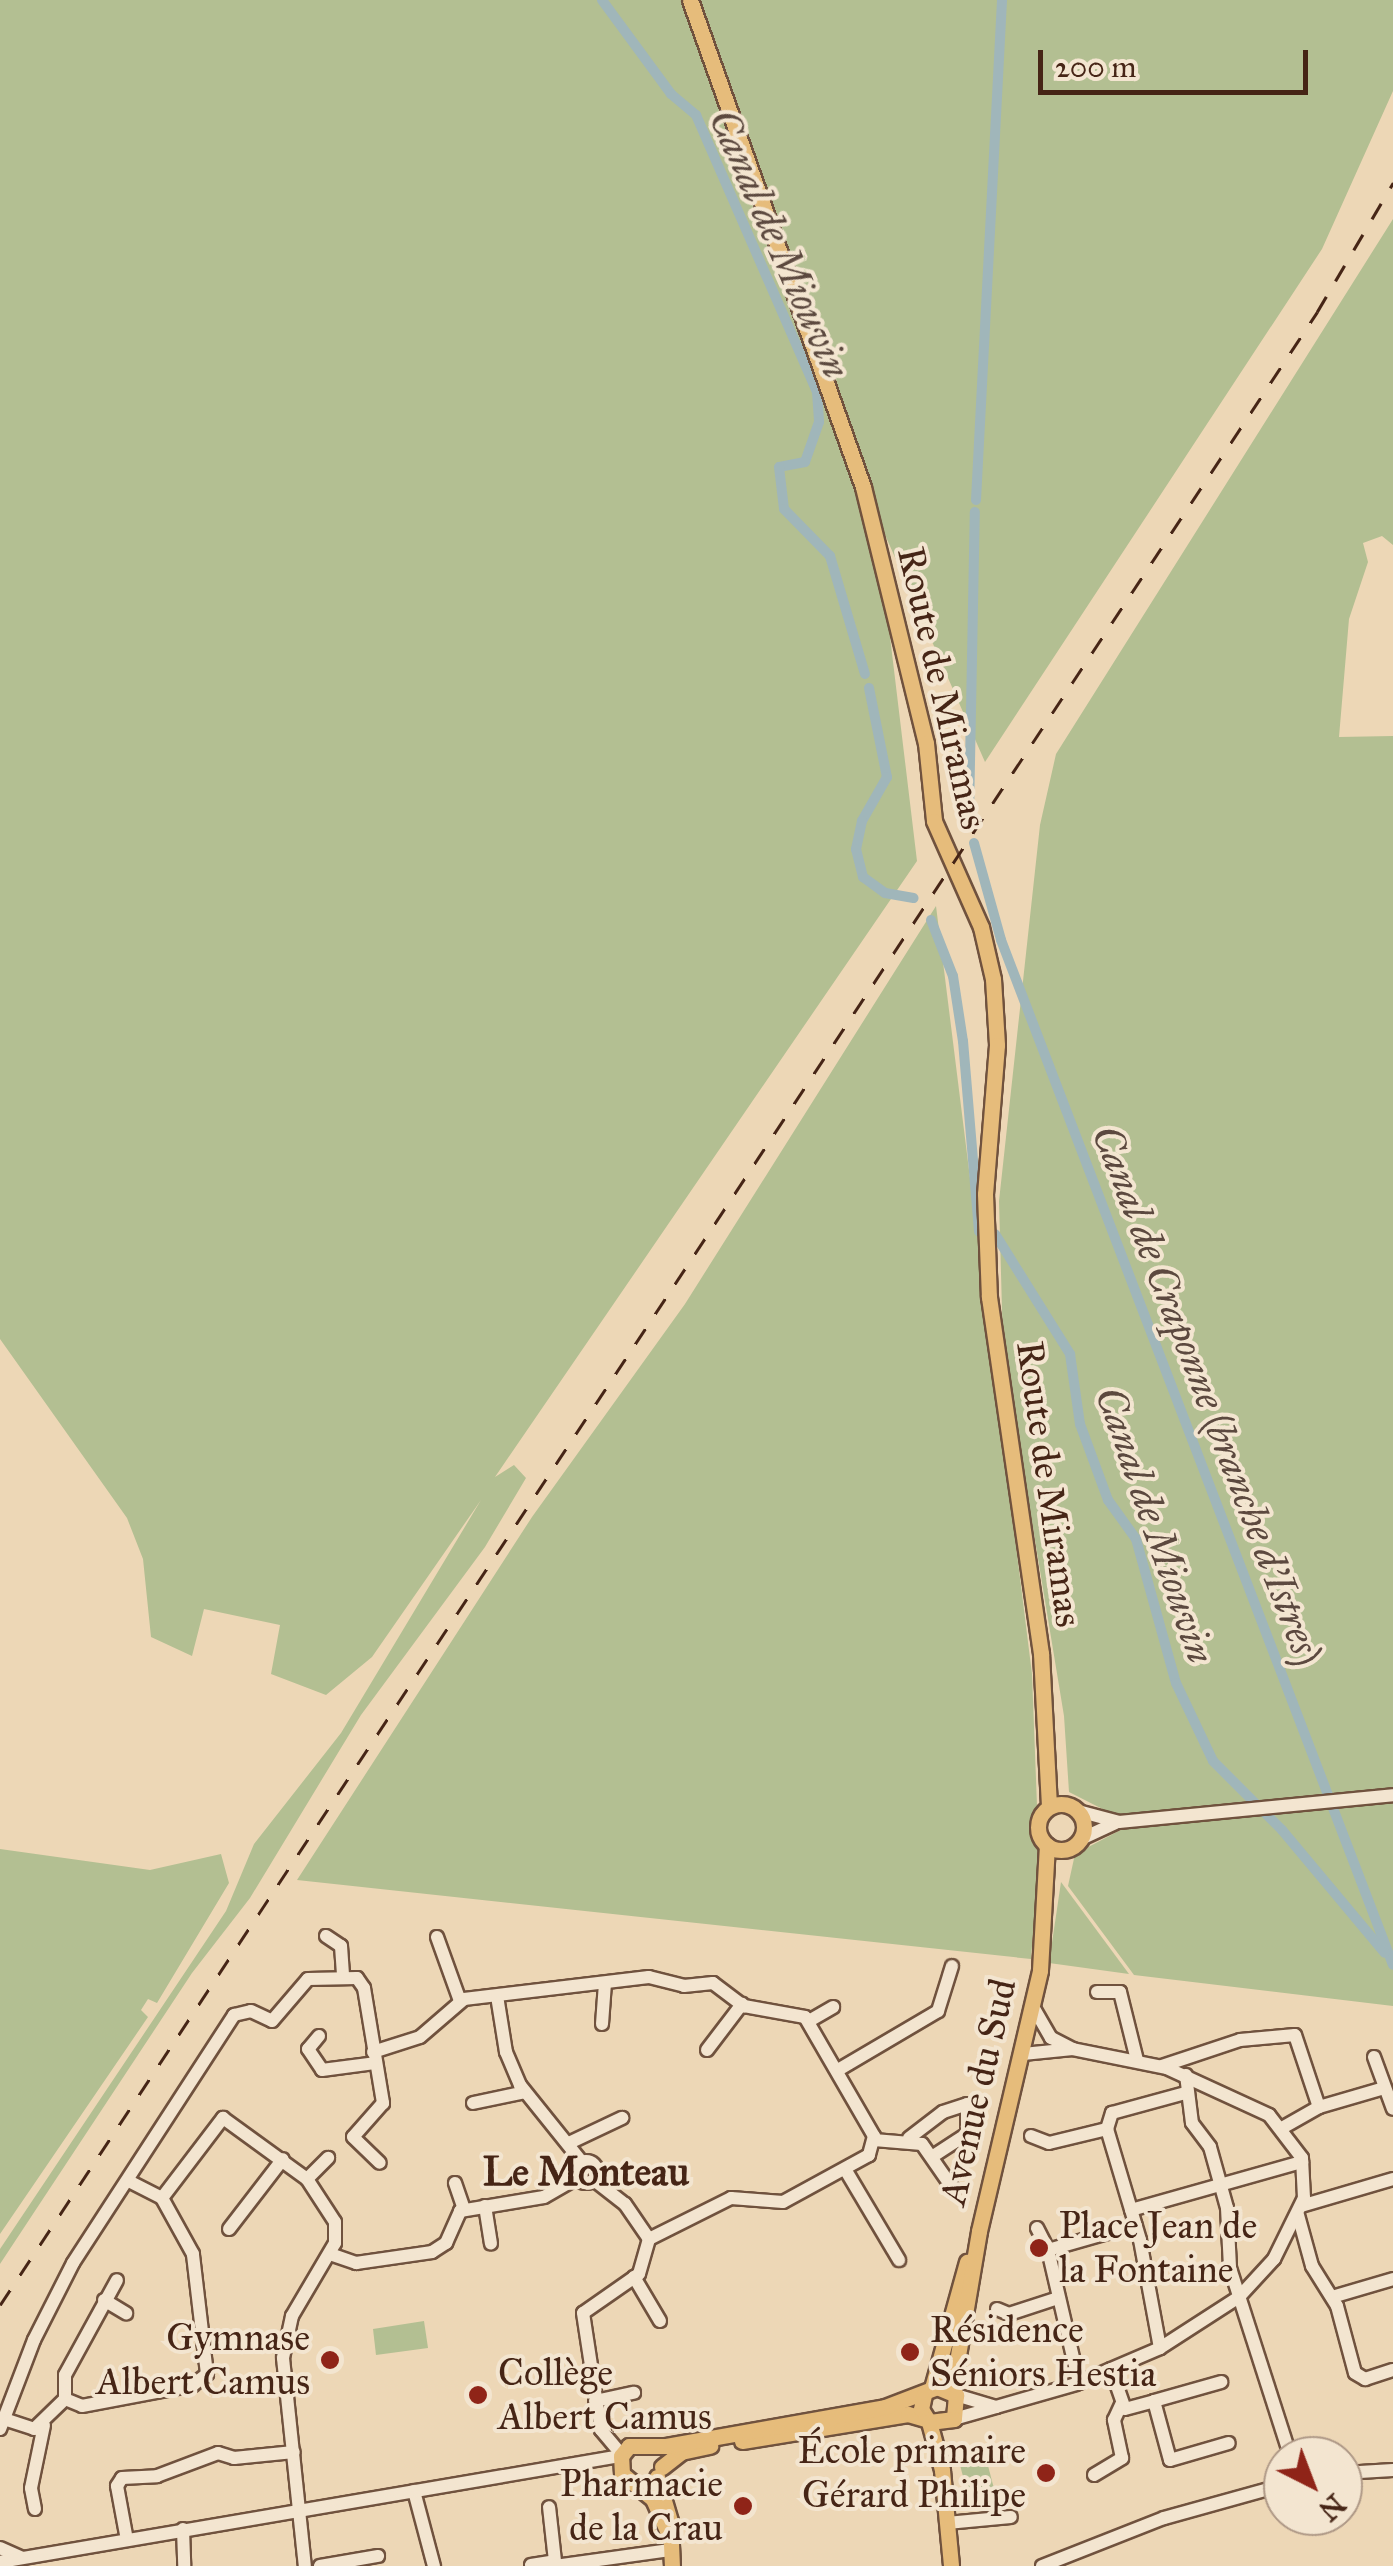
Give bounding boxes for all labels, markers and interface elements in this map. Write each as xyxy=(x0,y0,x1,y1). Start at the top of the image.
scale bar xyxy=(1043,30,1313,92)
text: 200 m xyxy=(1055,49,1136,85)
water label: Canal de Miouvin xyxy=(698,102,860,386)
street label: Route de Miramas xyxy=(887,542,997,834)
water label: Canal de Craponne (branche d'Istres) xyxy=(1082,1119,1332,1671)
street label: Route de Miramas xyxy=(1006,1338,1092,1630)
water label: Canal de Miouvin xyxy=(1085,1380,1225,1670)
street label: Avenue du Sud xyxy=(930,1974,1026,2210)
district label: Le Monteau xyxy=(483,2148,689,2196)
place label: Place Jean de la Fontaine xyxy=(1059,2203,1257,2292)
marker: Place Jean de la Fontaine xyxy=(1028,2237,1050,2259)
place label: Résidence Séniors Hestia xyxy=(930,2307,1156,2396)
place label: Gymnase Albert Camus xyxy=(96,2315,310,2404)
marker: Résidence Séniors Hestia xyxy=(899,2341,921,2363)
marker: Gymnase Albert Camus xyxy=(319,2349,341,2371)
place label: Collège Albert Camus xyxy=(498,2350,712,2440)
marker: Collège Albert Camus xyxy=(467,2384,489,2406)
place label: École primaire Gérard Philipe xyxy=(798,2428,1026,2518)
north arrow xyxy=(1263,2436,1363,2536)
place label: Pharmacie de la Crau xyxy=(560,2461,723,2550)
marker: École primaire Gérard Philipe xyxy=(1035,2462,1057,2484)
text: N xyxy=(1312,2486,1353,2528)
marker: Pharmacie de la Crau xyxy=(732,2495,754,2517)

